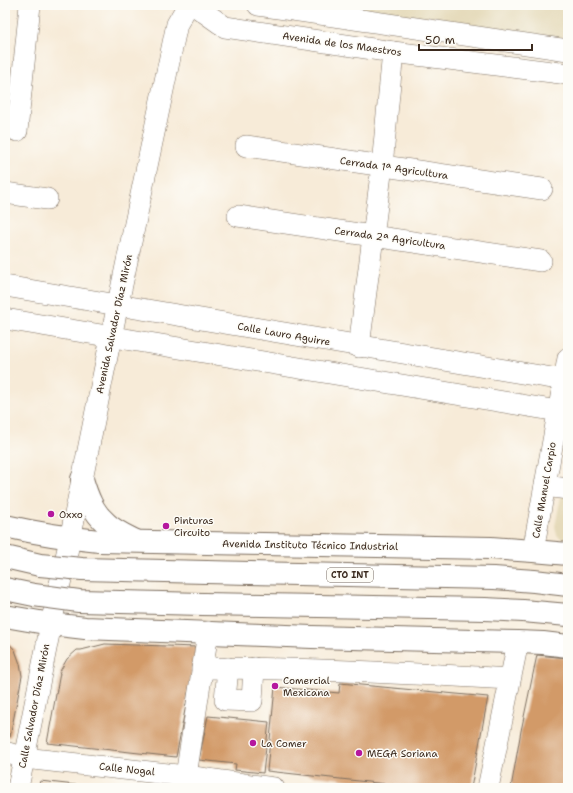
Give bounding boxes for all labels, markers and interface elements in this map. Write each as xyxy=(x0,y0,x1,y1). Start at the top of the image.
scale bar xyxy=(419,26,532,52)
street label: Avenida de los Maestros xyxy=(281,29,403,59)
text: 50 m xyxy=(425,32,455,48)
street label: Cerrada 1ª Agricultura xyxy=(339,154,450,182)
street label: Cerrada 2ª Agricultura xyxy=(334,224,447,252)
street label: Avenida Salvador Díaz Mirón xyxy=(93,253,135,395)
street label: Calle Lauro Aguirre xyxy=(237,319,332,349)
street label: Calle Manuel Carpio xyxy=(529,441,559,539)
place label: Oxxo xyxy=(59,508,83,521)
marker: Oxxo xyxy=(46,509,56,519)
place label: Pinturas Circuito xyxy=(174,514,214,539)
marker: Pinturas Circuito xyxy=(161,521,171,531)
street label: Avenida Instituto Técnico Industrial xyxy=(222,537,398,553)
road number: CTO INT xyxy=(327,568,373,582)
street label: Calle Salvador Díaz Mirón xyxy=(16,643,52,769)
place label: Comercial Mexicana xyxy=(283,674,330,699)
marker: Comercial Mexicana xyxy=(270,681,280,691)
place label: La Comer xyxy=(261,737,307,750)
marker: La Comer xyxy=(248,738,258,748)
place label: MEGA Soriana xyxy=(367,747,438,760)
marker: MEGA Soriana xyxy=(354,748,364,758)
street label: Calle Nogal xyxy=(98,760,156,778)

